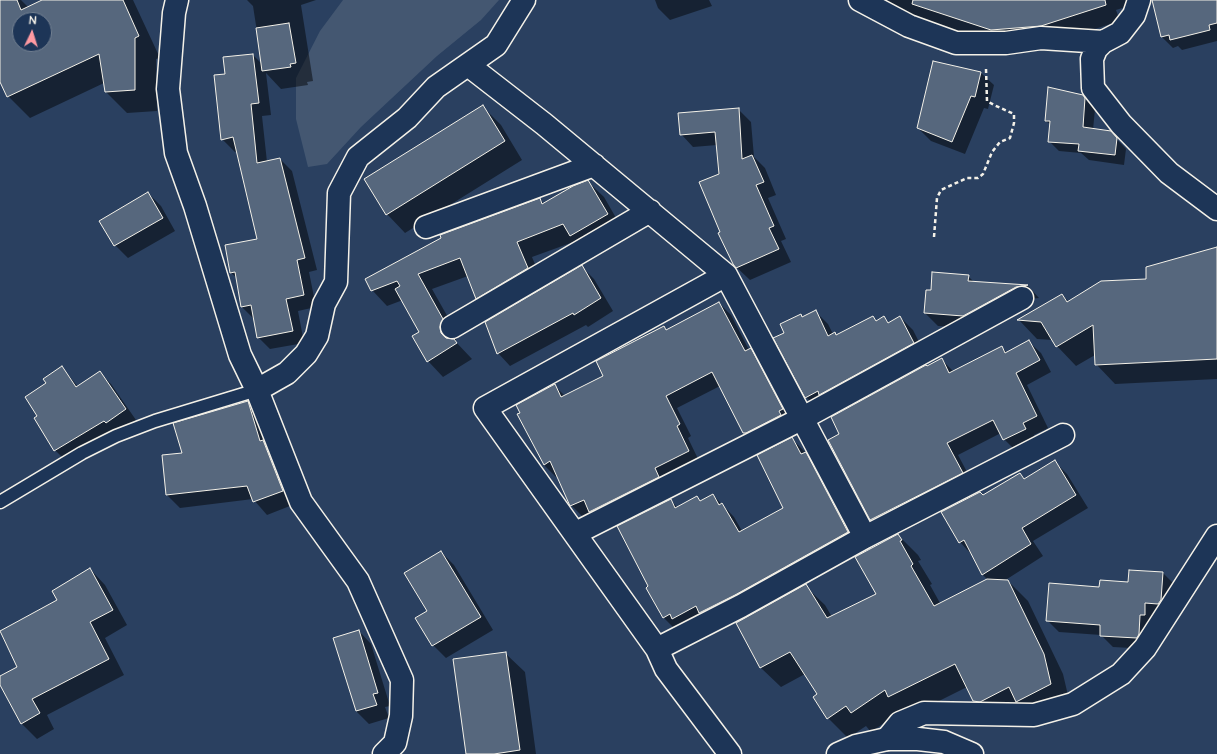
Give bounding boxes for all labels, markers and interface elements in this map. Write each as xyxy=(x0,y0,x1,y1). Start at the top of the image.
north arrow xyxy=(12,12,52,52)
text: N xyxy=(29,13,37,28)

